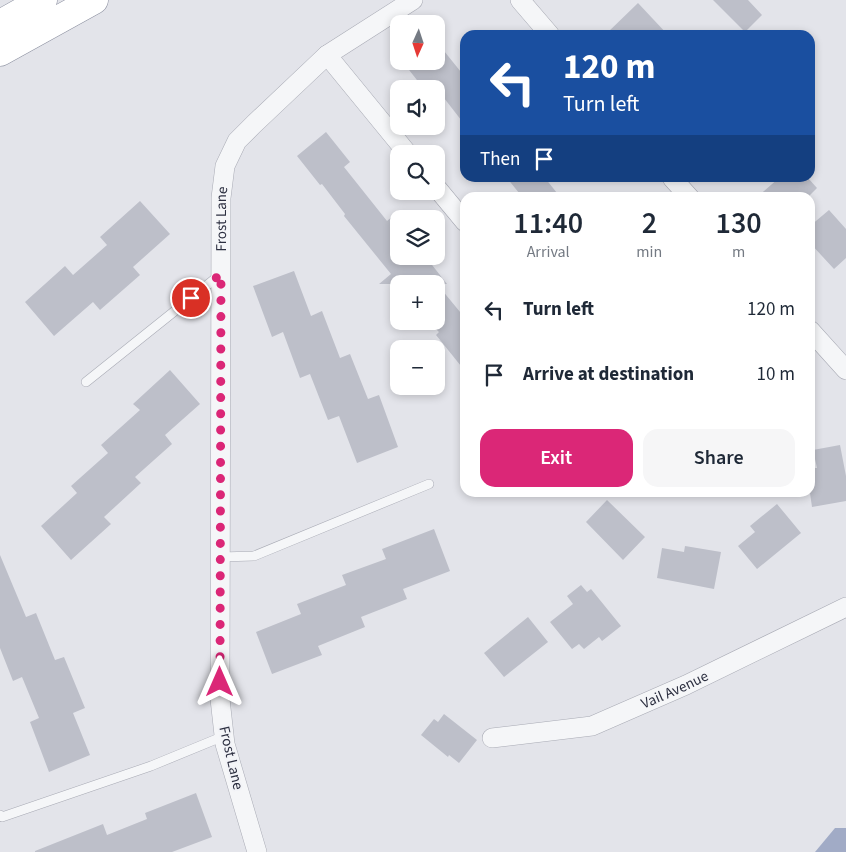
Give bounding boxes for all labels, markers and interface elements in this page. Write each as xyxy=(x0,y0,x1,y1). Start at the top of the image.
north arrow xyxy=(390,15,445,70)
map controls xyxy=(390,15,445,395)
text: 120 m xyxy=(563,42,655,92)
icon: left xyxy=(480,50,545,115)
button: sound xyxy=(390,80,445,135)
text: Turn left xyxy=(563,88,639,120)
button: search xyxy=(390,145,445,200)
icon: arrive xyxy=(530,145,558,173)
text: Then xyxy=(480,146,520,173)
street label: Frost Lane xyxy=(210,185,233,251)
text: 11:40 xyxy=(513,202,583,245)
text: 2 xyxy=(642,202,657,245)
text: 130 xyxy=(716,202,762,245)
button: layers xyxy=(390,210,445,265)
text: Arrival xyxy=(527,241,570,263)
text: min xyxy=(636,241,662,263)
text: m xyxy=(732,241,745,263)
button: + xyxy=(390,275,445,330)
pin xyxy=(170,277,212,319)
icon: arrive xyxy=(177,284,205,312)
icon: left xyxy=(480,296,508,324)
text: Turn left xyxy=(523,296,594,323)
text: 120 m xyxy=(747,296,795,323)
button: − xyxy=(390,340,445,395)
icon: arrive xyxy=(480,361,508,389)
text: Arrive at destination xyxy=(523,361,694,388)
text: 10 m xyxy=(757,361,795,388)
button: Exit xyxy=(480,429,633,487)
button: Share xyxy=(643,429,795,487)
position arrow xyxy=(193,655,245,707)
street label: Vail Avenue xyxy=(638,665,712,714)
street label: Frost Lane xyxy=(213,724,249,792)

